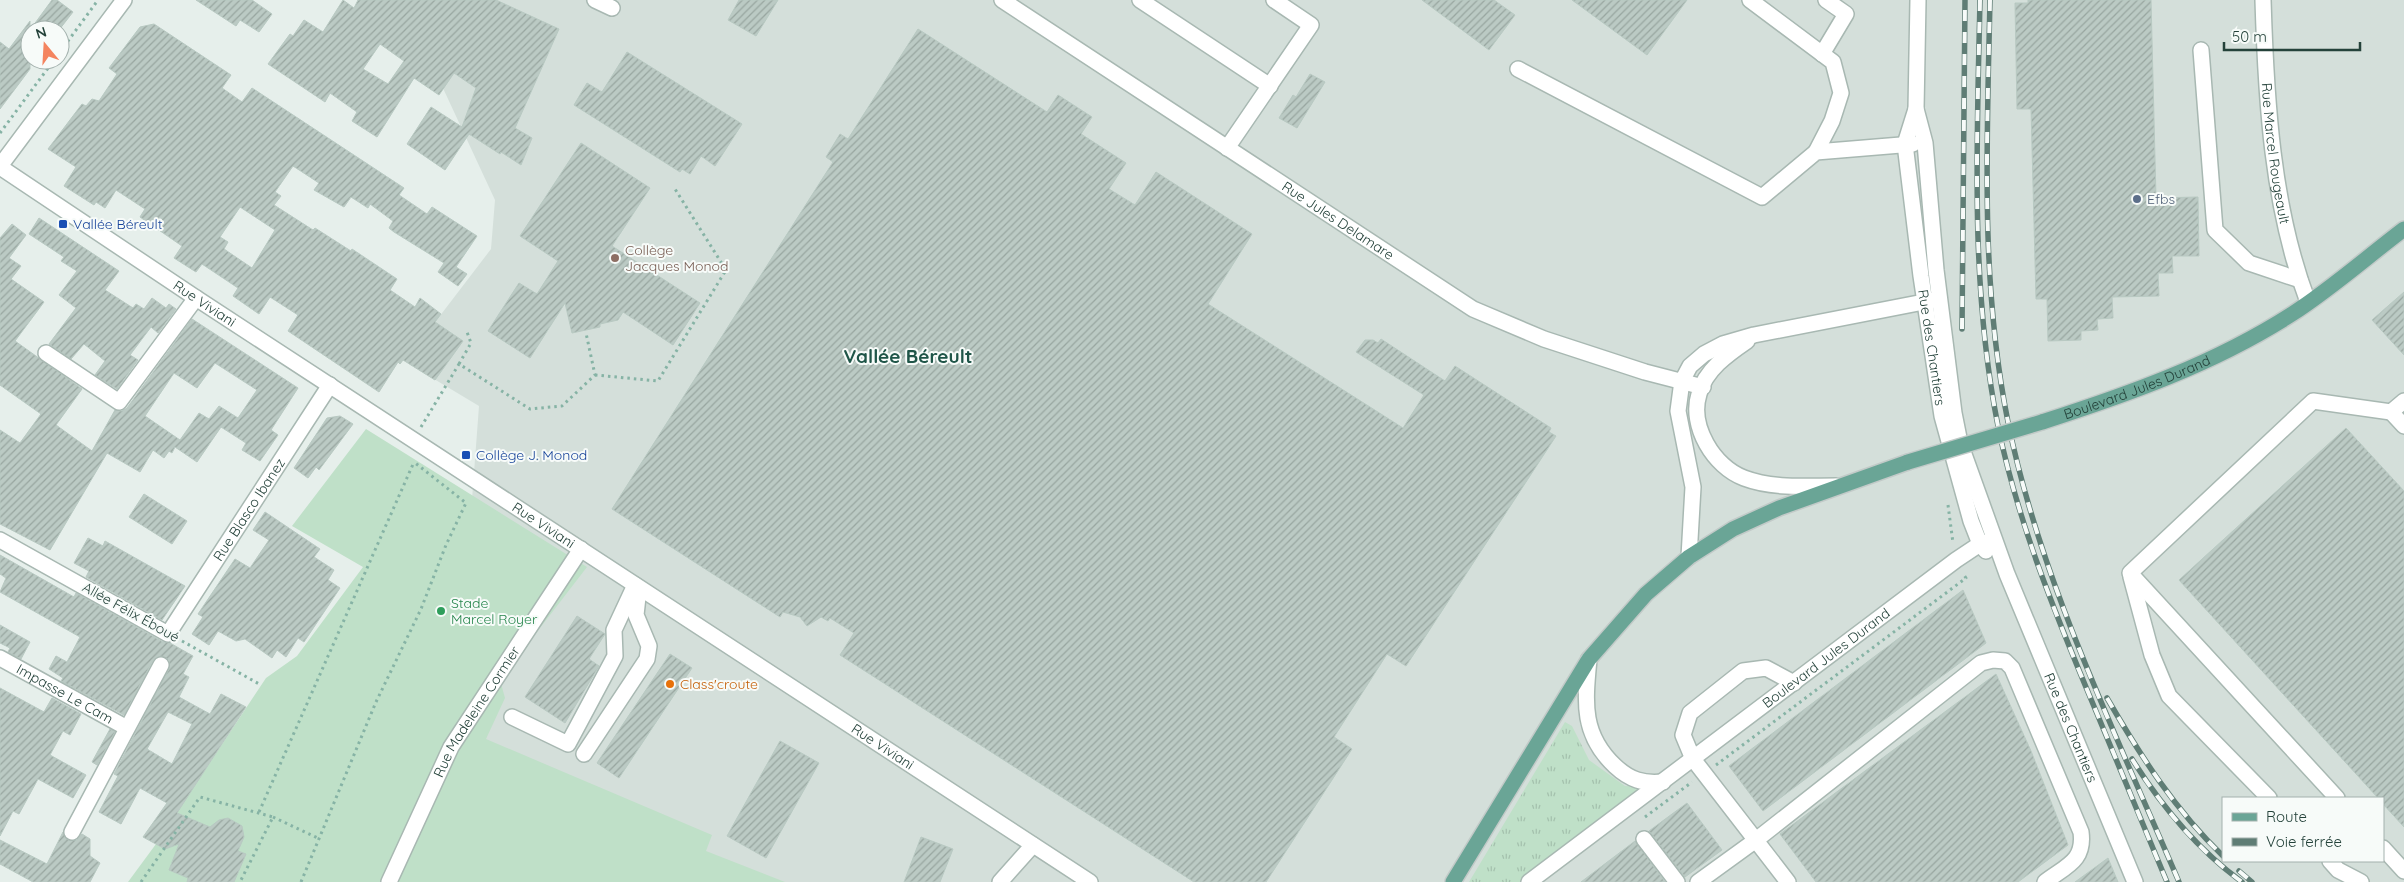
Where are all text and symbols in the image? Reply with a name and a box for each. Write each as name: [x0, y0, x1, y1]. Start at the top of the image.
north arrow: [20, 20, 70, 70]
scale bar: [2224, 20, 2360, 52]
text: N: [33, 22, 49, 43]
text: 50 m: [2232, 27, 2267, 46]
street label: Rue Marcel Rougeault: [2258, 82, 2294, 226]
street label: Rue Jules Delamare: [1279, 177, 1398, 264]
place label: Efbs: [2147, 190, 2175, 208]
marker: Efbs: [2131, 193, 2143, 205]
place label: Vallée Béreult: [73, 215, 163, 233]
marker: Vallée Béreult: [57, 218, 69, 230]
place label: Collège Jacques Monod: [625, 241, 729, 275]
marker: Collège Jacques Monod: [609, 252, 621, 264]
street label: Rue Viviani: [170, 276, 239, 331]
street label: Rue des Chantiers: [1914, 288, 1949, 407]
district label: Vallée Béreult: [843, 344, 973, 368]
street label: Boulevard Jules Durand: [2061, 351, 2213, 423]
place label: Collège J. Monod: [476, 446, 587, 464]
marker: Collège J. Monod: [460, 449, 472, 461]
street label: Rue Blasco Ibanez: [209, 454, 289, 564]
street label: Rue Viviani: [509, 498, 578, 552]
street label: Allée Félix Éboué: [79, 578, 183, 646]
place label: Stade Marcel Royer: [451, 594, 538, 628]
street label: Boulevard Jules Durand: [1759, 604, 1894, 712]
marker: Stade Marcel Royer: [435, 605, 447, 617]
street label: Rue Madeleine Cormier: [429, 642, 524, 780]
street label: Impasse Le Cam: [13, 660, 116, 728]
street label: Rue des Chantiers: [2040, 670, 2102, 785]
place label: Class'croute: [680, 675, 758, 693]
marker: Class'croute: [664, 678, 676, 690]
street label: Rue Viviani: [848, 720, 917, 774]
legend: [2222, 797, 2384, 862]
text: Route: [2266, 807, 2307, 826]
text: Voie ferrée: [2266, 832, 2342, 851]

